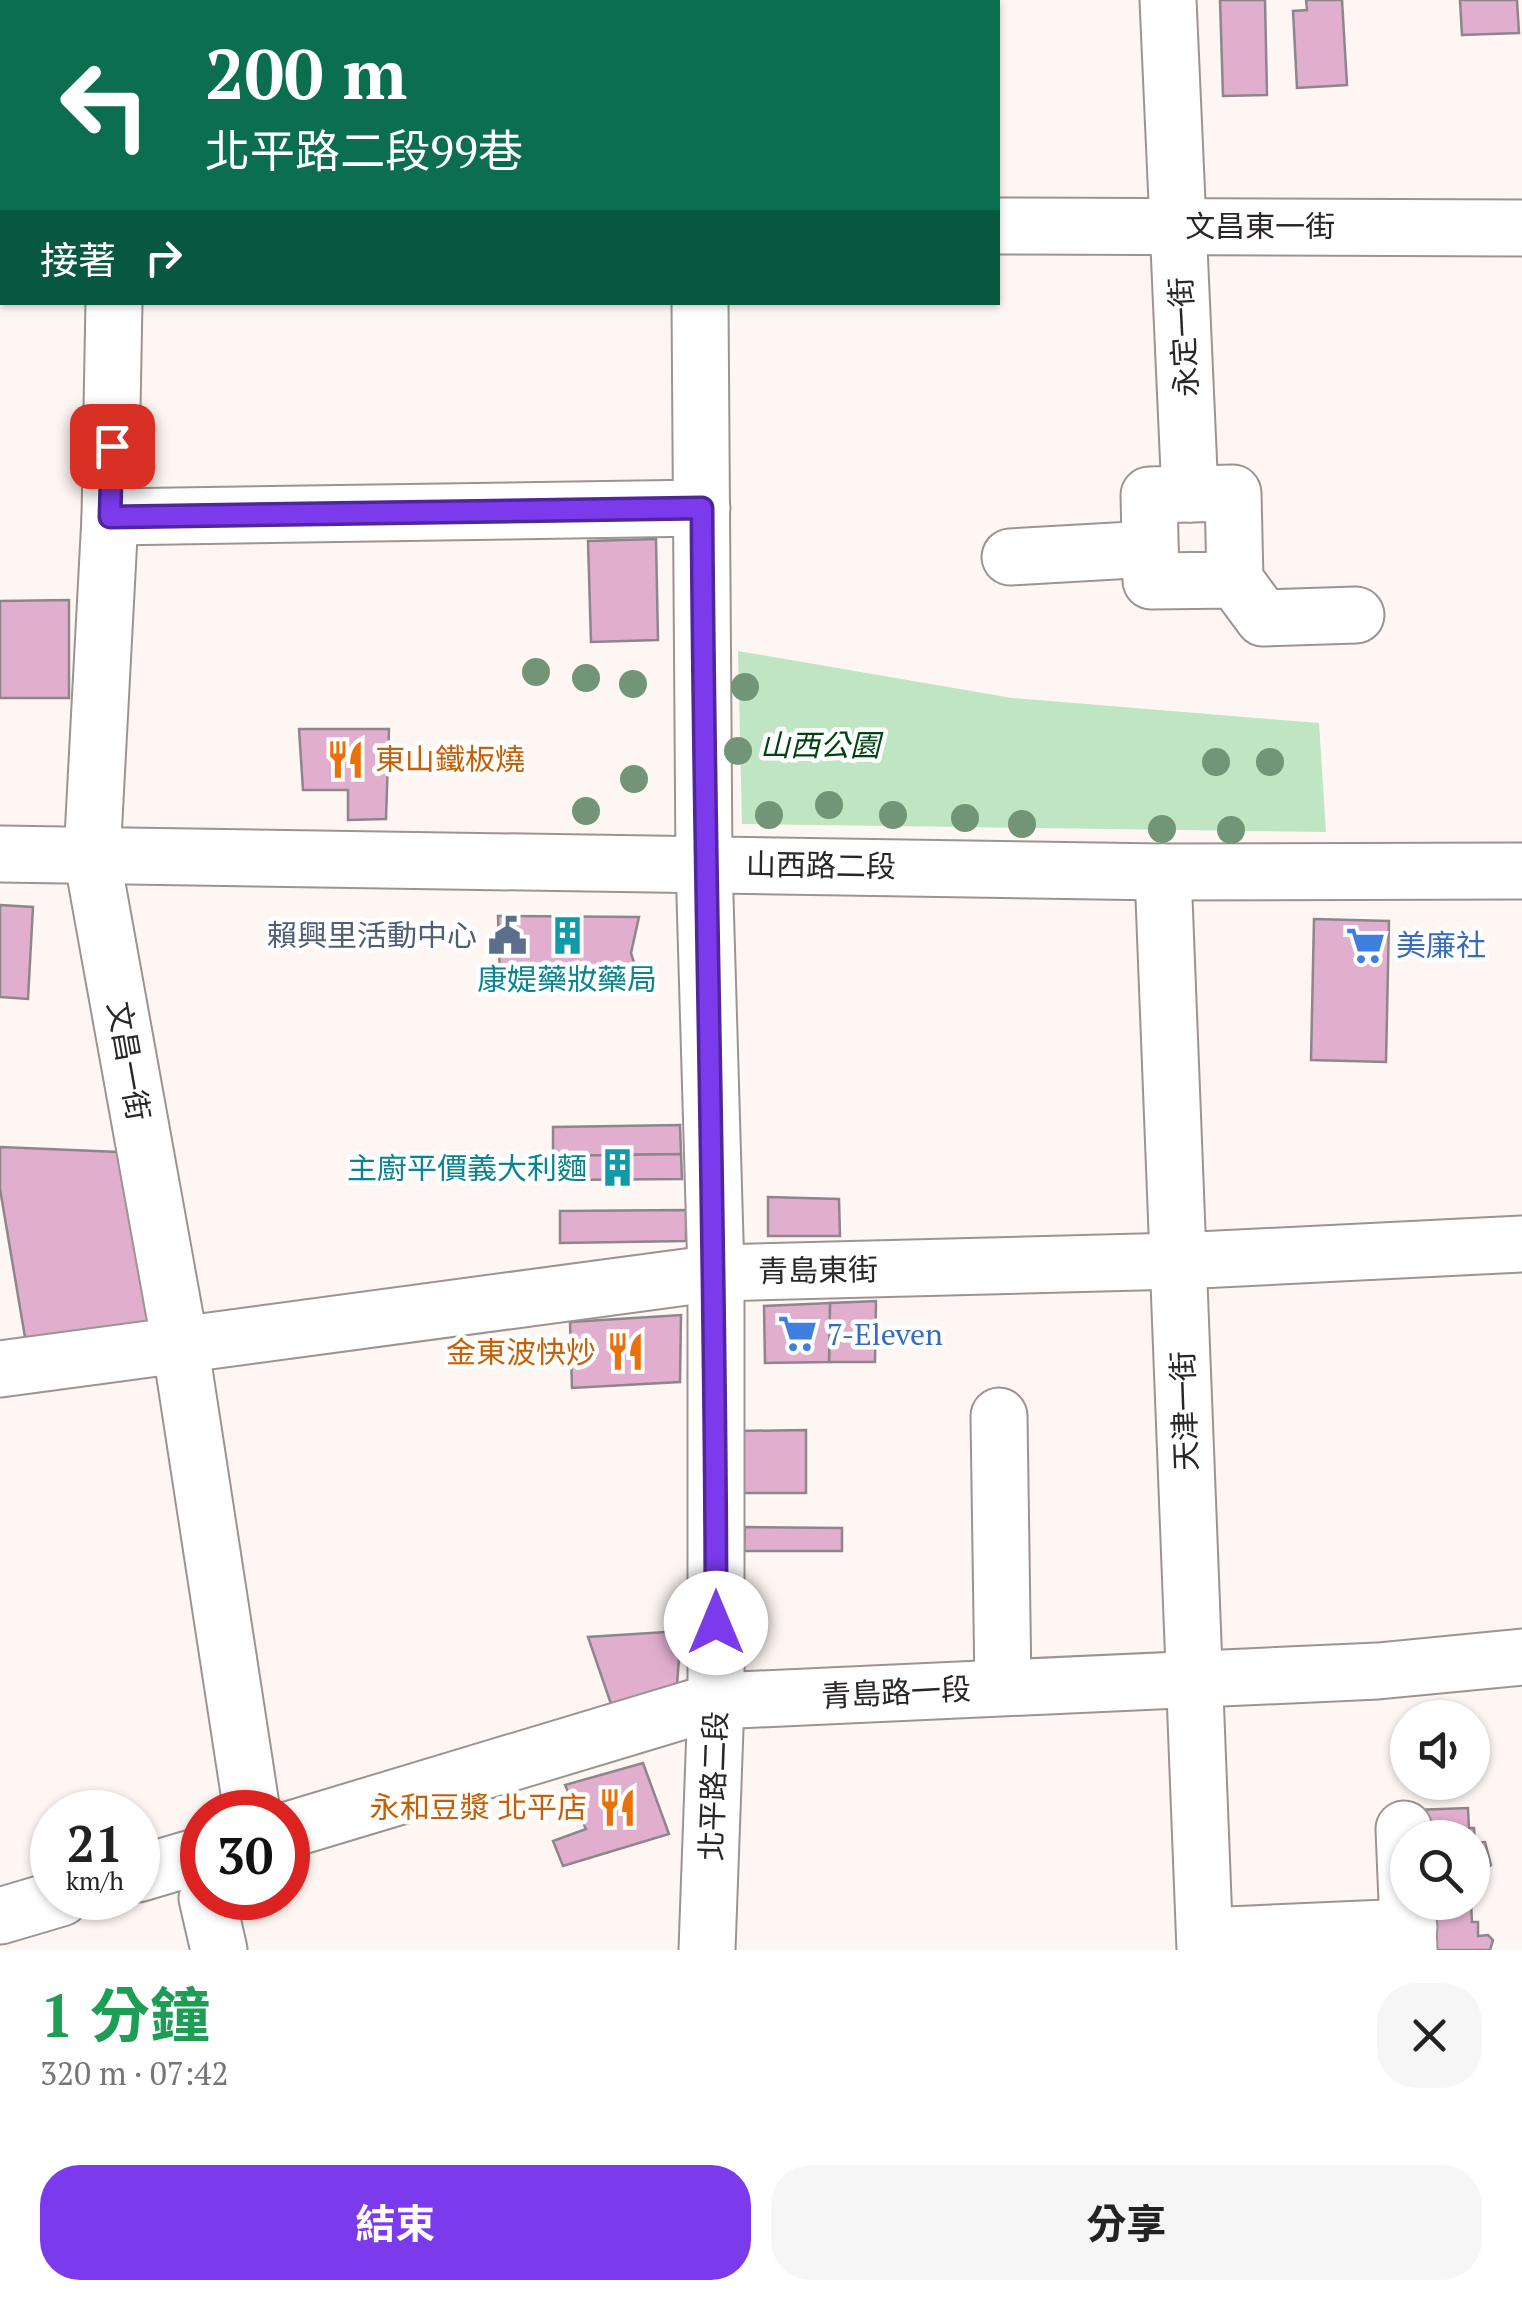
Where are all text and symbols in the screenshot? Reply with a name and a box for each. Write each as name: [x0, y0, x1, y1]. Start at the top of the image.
text: 200 m: [205, 26, 407, 119]
icon: left: [40, 40, 170, 170]
text: 北平路二段99巷: [205, 120, 523, 180]
street label: 文昌東一街: [1185, 206, 1335, 246]
icon: right: [136, 230, 191, 285]
text: 接著: [40, 235, 116, 285]
street label: 永定一街: [1160, 276, 1206, 398]
pin: [70, 404, 155, 489]
icon: arrive: [85, 419, 140, 474]
park label: 山西公園: [760, 725, 884, 765]
restaurant icon: 東山鐵板燒: [324, 738, 366, 780]
place label: 東山鐵板燒: [375, 739, 525, 779]
street label: 山西路二段: [746, 844, 896, 886]
public building icon: 賴興里活動中心: [486, 914, 528, 956]
building icon: 康媞藥妝藥局: [546, 914, 588, 956]
place label: 賴興里活動中心: [267, 915, 477, 955]
supermarket icon: 美廉社: [1345, 924, 1387, 966]
place label: 美廉社: [1396, 925, 1486, 965]
place label: 康媞藥妝藥局: [477, 959, 657, 999]
street label: 文昌一街: [99, 998, 159, 1124]
building icon: 主廚平價義大利麵: [596, 1147, 638, 1189]
place label: 主廚平價義大利麵: [347, 1148, 587, 1188]
street label: 青島東街: [758, 1249, 878, 1291]
supermarket icon: 7-Eleven: [776, 1313, 818, 1355]
place label: 7-Eleven: [827, 1314, 943, 1354]
restaurant icon: 金東波快炒: [605, 1331, 647, 1373]
place label: 金東波快炒: [446, 1332, 596, 1372]
street label: 天津一街: [1162, 1350, 1206, 1472]
position arrow: [664, 1571, 768, 1675]
street label: 青島路一段: [820, 1668, 972, 1716]
map controls: [1390, 1700, 1490, 1920]
button: sound: [1390, 1700, 1490, 1800]
street label: 北平路二段: [690, 1710, 736, 1862]
restaurant icon: 永和豆漿 北平店: [596, 1786, 638, 1828]
place label: 永和豆漿 北平店: [370, 1787, 587, 1827]
speed limit sign: 30: [180, 1790, 310, 1920]
text: 21: [67, 1810, 123, 1876]
button: search: [1390, 1820, 1490, 1920]
text: km/h: [66, 1864, 124, 1897]
text: 1 分鐘: [40, 1975, 210, 2054]
button: close: [1377, 1983, 1482, 2088]
text: 320 m · 07:42: [40, 2052, 228, 2094]
button: 結束: [40, 2165, 751, 2280]
button: 分享: [771, 2165, 1482, 2280]

